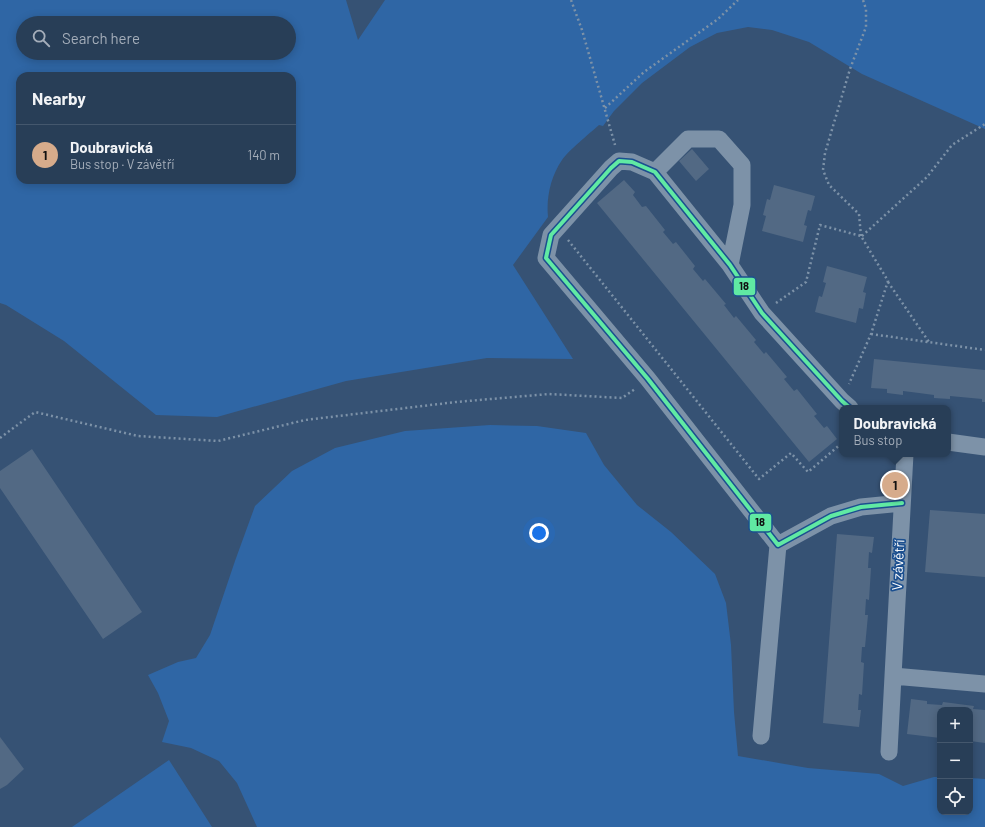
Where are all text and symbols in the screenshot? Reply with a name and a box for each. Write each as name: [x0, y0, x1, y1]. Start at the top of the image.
search box: [16, 16, 296, 60]
icon: search: [30, 27, 52, 49]
text: Search here: [62, 29, 140, 47]
text: Nearby: [32, 88, 86, 108]
text: Doubravická: [70, 138, 153, 156]
text: 1: [43, 147, 47, 163]
text: 140 m: [248, 147, 280, 163]
text: Bus stop · V závětří: [70, 156, 174, 172]
line badge: 18: [733, 277, 756, 296]
text: 18: [739, 279, 749, 292]
popup: [839, 405, 951, 457]
text: Doubravická: [854, 414, 936, 432]
text: Bus stop: [854, 432, 902, 448]
pin: 1: [882, 470, 908, 500]
line badge: 18: [749, 513, 772, 532]
text: 18: [755, 515, 765, 528]
your location: [529, 523, 549, 543]
street label: V závětří: [888, 539, 907, 591]
map controls: [937, 707, 973, 815]
button: +: [937, 707, 973, 743]
button: −: [937, 743, 973, 779]
button: locate: [937, 779, 973, 815]

